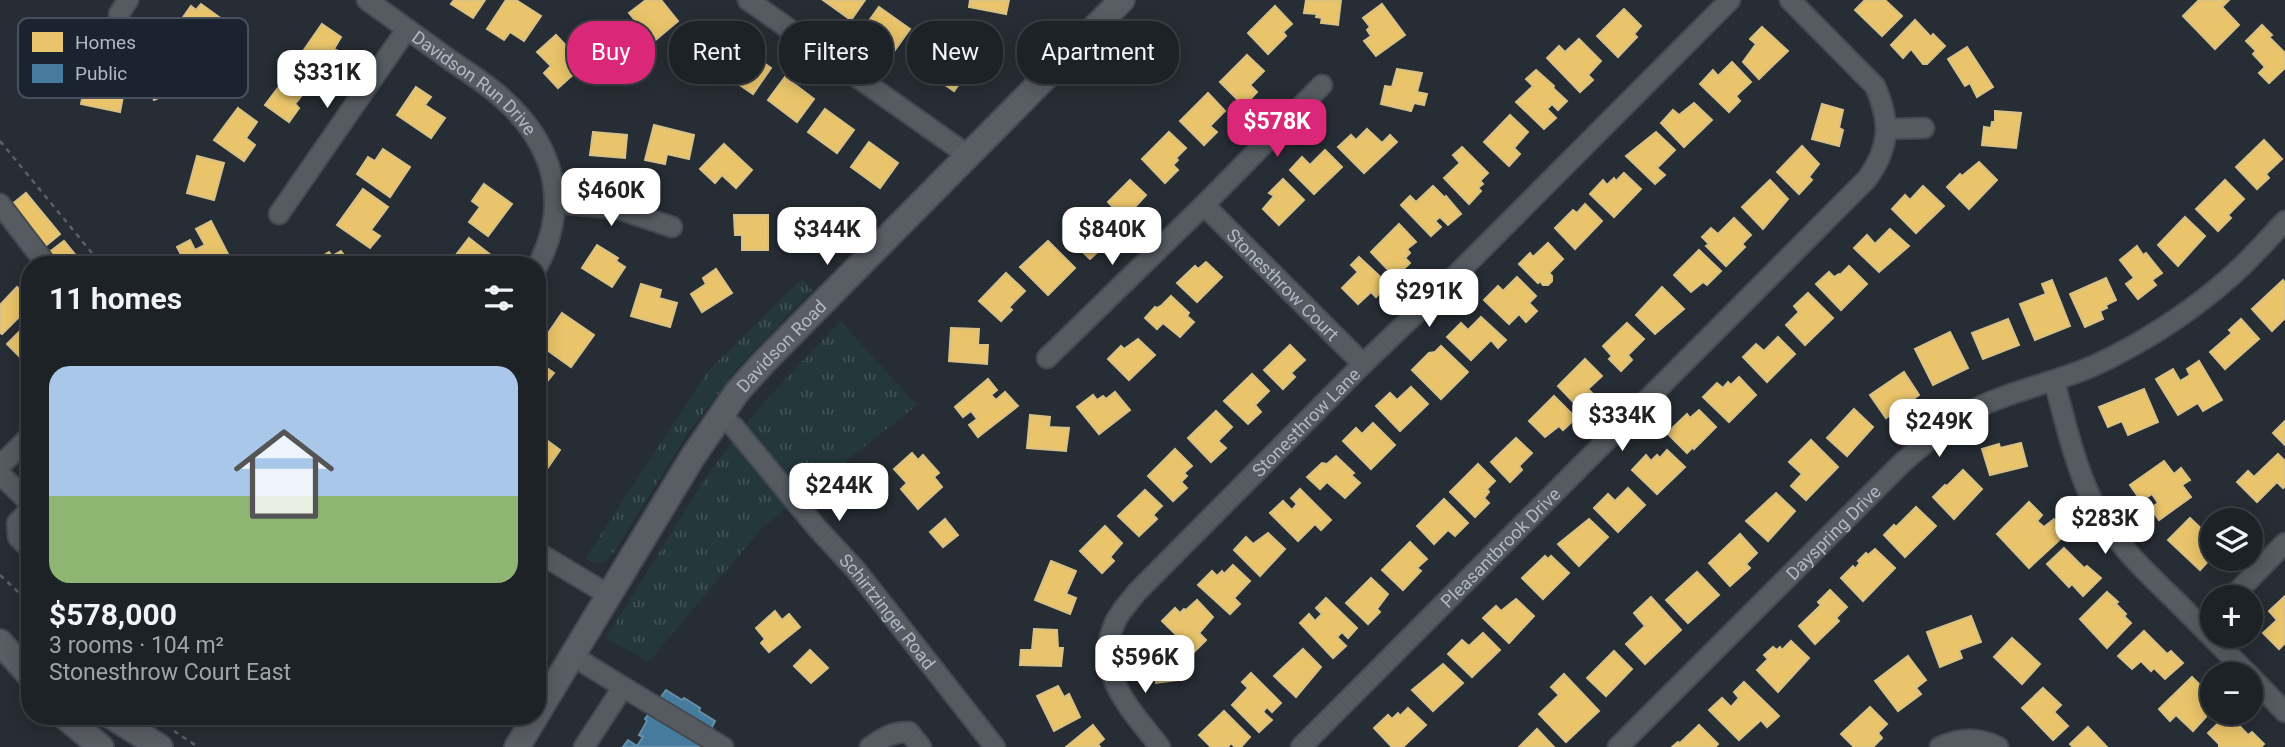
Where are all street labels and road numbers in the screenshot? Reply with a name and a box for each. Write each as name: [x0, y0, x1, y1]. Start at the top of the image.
street label: Davidson Run Drive: [408, 26, 541, 139]
street label: Stonesthrow Court: [1223, 224, 1344, 345]
street label: Davidson Road: [732, 295, 830, 396]
street label: Stonesthrow Lane: [1247, 363, 1364, 481]
street label: Dayspring Drive: [1781, 480, 1885, 584]
street label: Pleasantbrook Drive: [1436, 483, 1564, 612]
street label: Schirtzinger Road: [835, 549, 940, 673]

